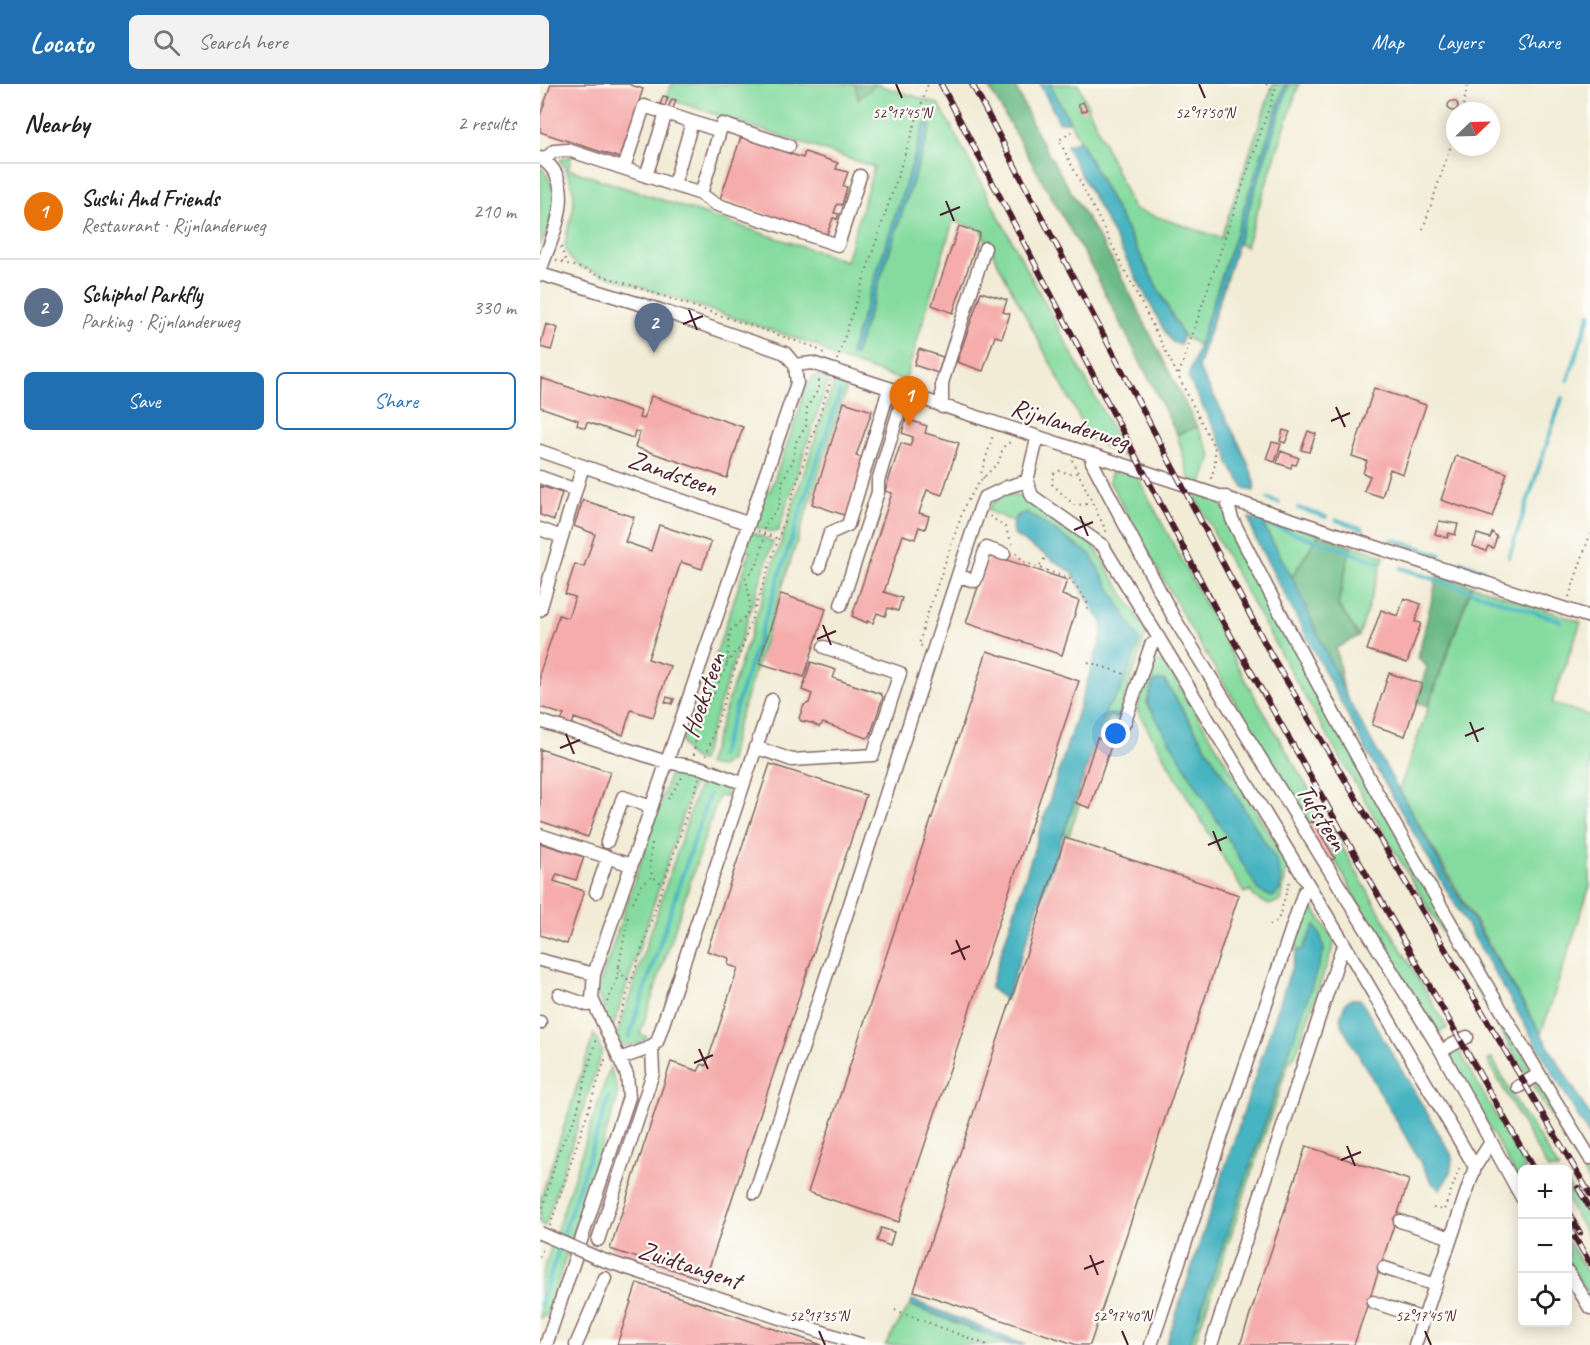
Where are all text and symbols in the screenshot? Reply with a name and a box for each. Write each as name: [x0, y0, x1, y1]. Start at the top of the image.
search box: [129, 15, 549, 69]
text: Locato: [30, 25, 93, 60]
icon: search: [150, 26, 183, 59]
text: Search here: [198, 28, 288, 56]
text: Map: [1371, 29, 1404, 55]
text: Layers: [1437, 29, 1483, 55]
text: Share: [1516, 29, 1560, 55]
north arrow: [1446, 102, 1500, 156]
text: 52°17'45"N: [872, 104, 935, 123]
text: 52°17'50"N: [1175, 104, 1238, 123]
text: Nearby: [24, 107, 89, 140]
text: 2 results: [457, 111, 516, 136]
text: Sushi And Friends: [81, 185, 219, 213]
text: 1: [39, 199, 48, 224]
text: 210 m: [473, 199, 516, 224]
text: Restaurant · Rijnlanderweg: [81, 213, 265, 238]
text: Schiphol Parkfly: [81, 281, 202, 309]
text: 2: [39, 295, 48, 320]
text: 330 m: [473, 295, 516, 320]
pin: 2: [634, 304, 674, 353]
text: Parking · Rijnlanderweg: [81, 309, 239, 334]
button: Save: [24, 372, 264, 430]
button: Share: [276, 372, 516, 430]
pin: 1: [890, 376, 928, 426]
street label: Rijnlanderweg: [1007, 390, 1135, 458]
street label: Zandsteen: [624, 442, 722, 504]
street label: Hoeksteen: [673, 647, 733, 742]
your location: [1101, 719, 1130, 748]
street label: Tufsteen: [1289, 777, 1356, 858]
map controls: [1518, 1165, 1572, 1327]
button: +: [1518, 1165, 1572, 1219]
button: −: [1518, 1219, 1572, 1273]
street label: Zuidtangent: [634, 1233, 749, 1298]
button: locate: [1518, 1273, 1572, 1327]
text: 52°17'35"N: [789, 1307, 852, 1326]
text: 52°17'40"N: [1092, 1307, 1155, 1326]
text: 52°17'45"N: [1395, 1307, 1458, 1326]

